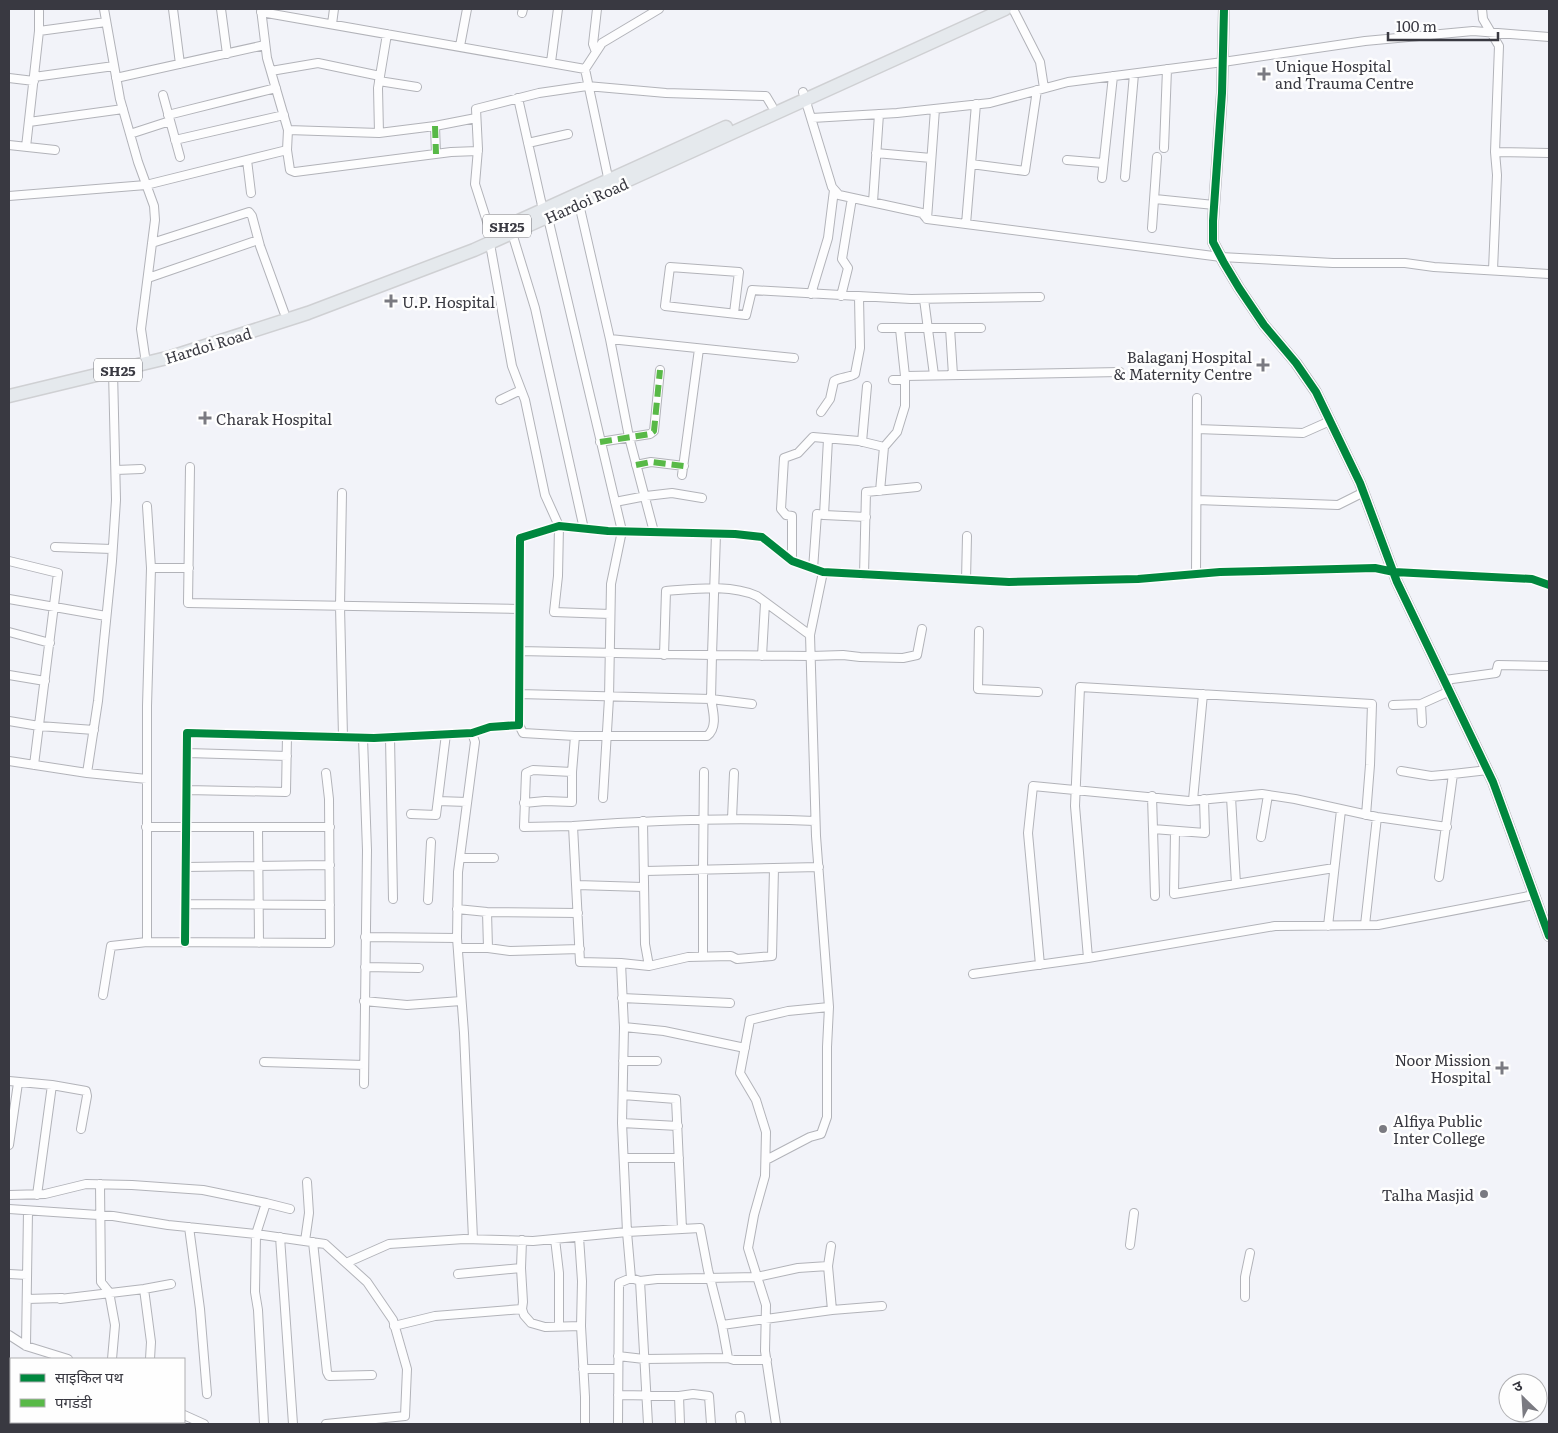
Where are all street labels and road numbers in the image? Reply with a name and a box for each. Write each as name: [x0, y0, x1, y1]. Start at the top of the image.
street label: Hardoi Road: [540, 171, 632, 229]
road number: SH25: [483, 215, 531, 238]
street label: Hardoi Road: [162, 321, 254, 369]
road number: SH25: [94, 358, 142, 382]

